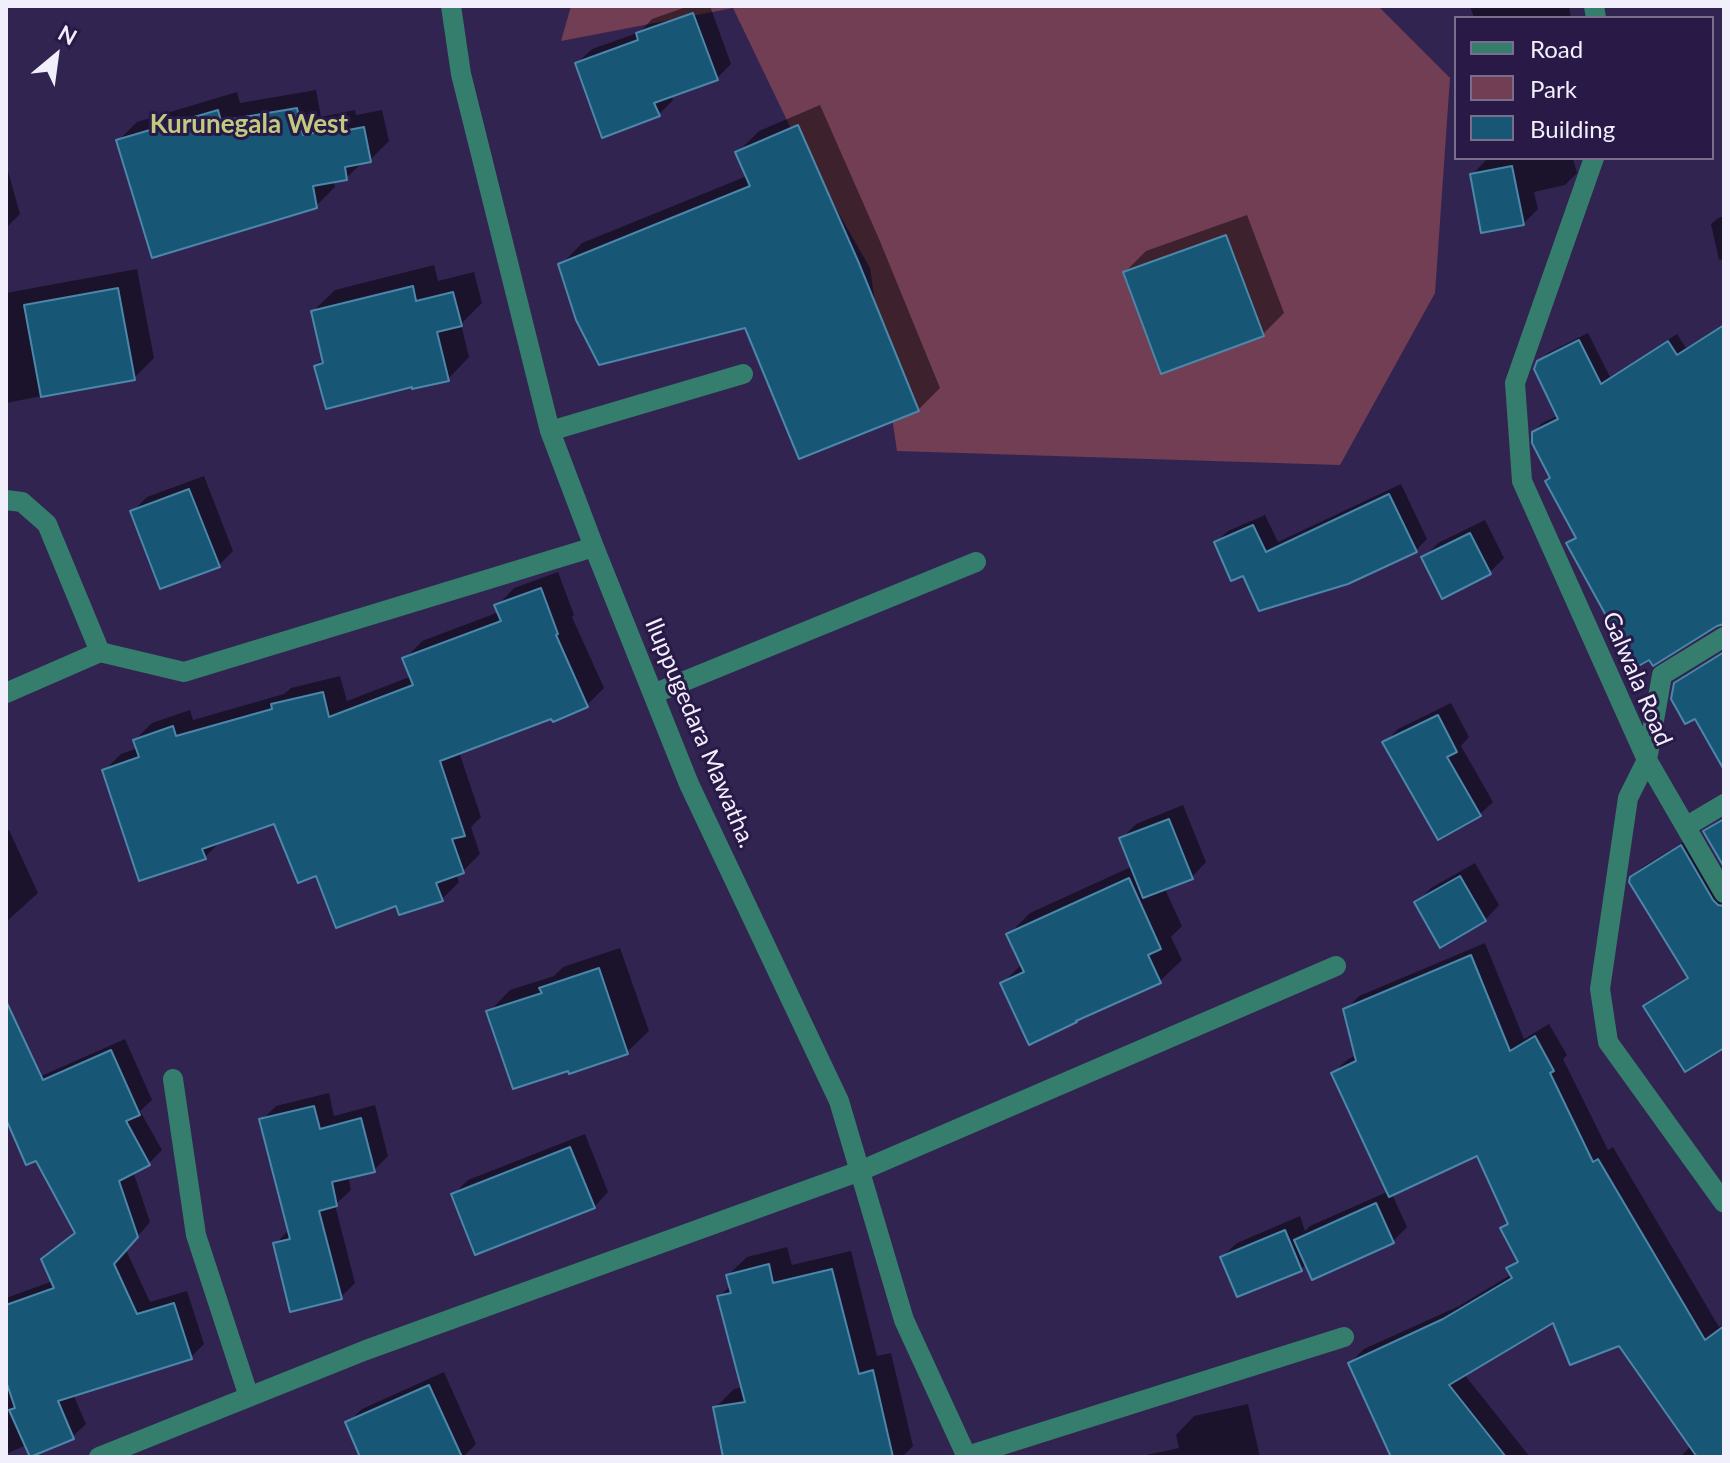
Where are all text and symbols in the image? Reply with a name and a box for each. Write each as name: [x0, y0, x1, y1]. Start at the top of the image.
north arrow: [16, 16, 96, 96]
legend: [1454, 16, 1714, 160]
text: N: [54, 19, 82, 50]
text: Road: [1530, 34, 1583, 63]
text: Park: [1530, 74, 1577, 103]
district label: Kurunegala West: [150, 109, 348, 141]
text: Building: [1530, 114, 1615, 143]
street label: Galwala Road: [1596, 608, 1678, 750]
street label: Iluppugedara Mawatha.: [639, 614, 761, 852]

